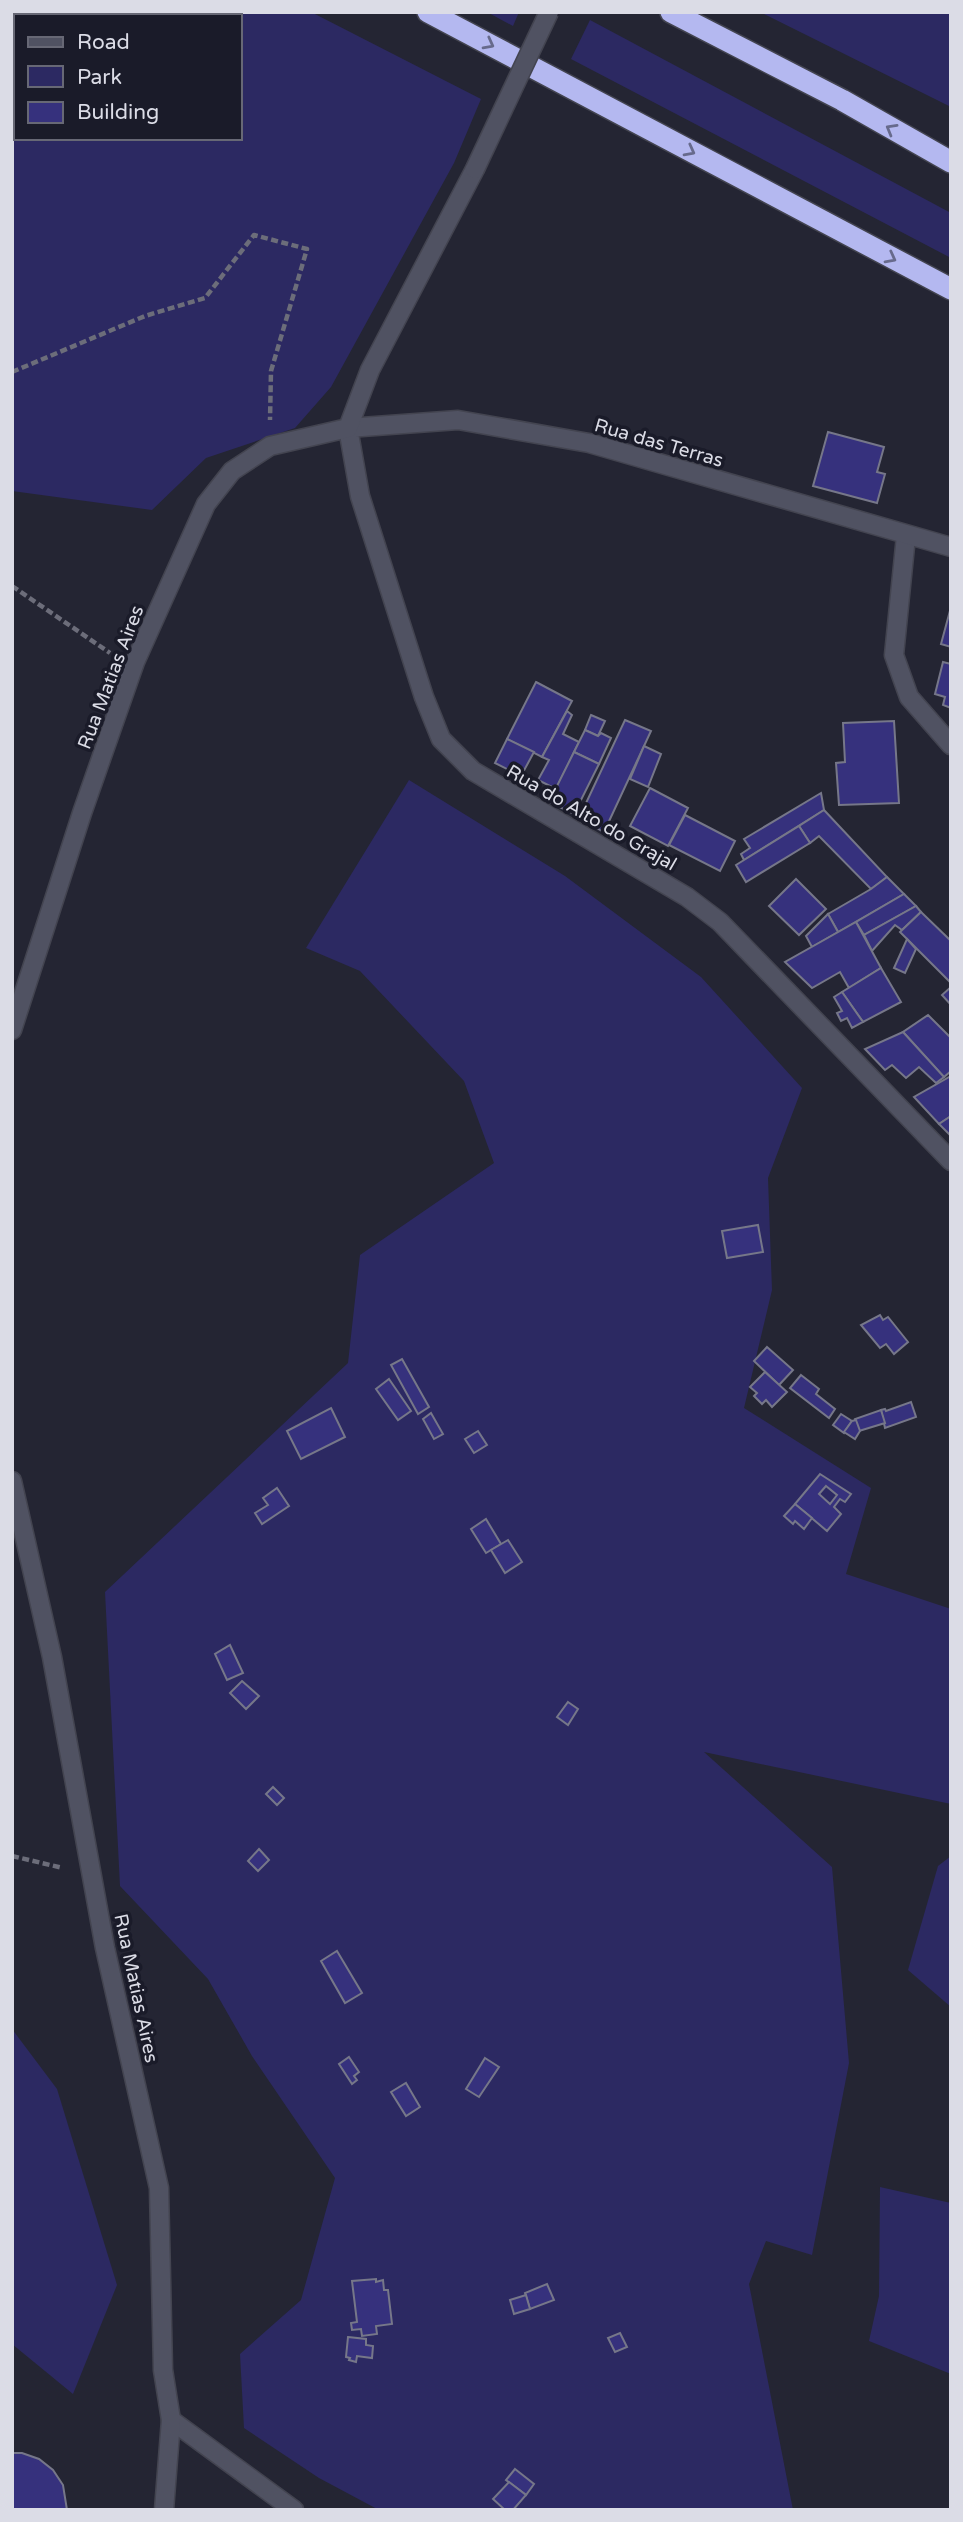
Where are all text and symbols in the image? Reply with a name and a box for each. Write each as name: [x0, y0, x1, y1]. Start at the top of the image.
legend: [14, 14, 242, 140]
text: Road: [77, 30, 130, 55]
one-way arrow: [481, 36, 494, 50]
text: Park: [77, 65, 122, 90]
text: Building: [77, 100, 159, 125]
one-way arrow: [886, 124, 899, 137]
one-way arrow: [682, 143, 695, 156]
one-way arrow: [883, 249, 896, 263]
street label: Rua das Terras: [592, 414, 726, 472]
street label: Rua Matias Aires: [73, 603, 148, 752]
street label: Rua do Alto do Grajal: [503, 760, 680, 876]
street label: Rua Matias Aires: [109, 1912, 163, 2065]

